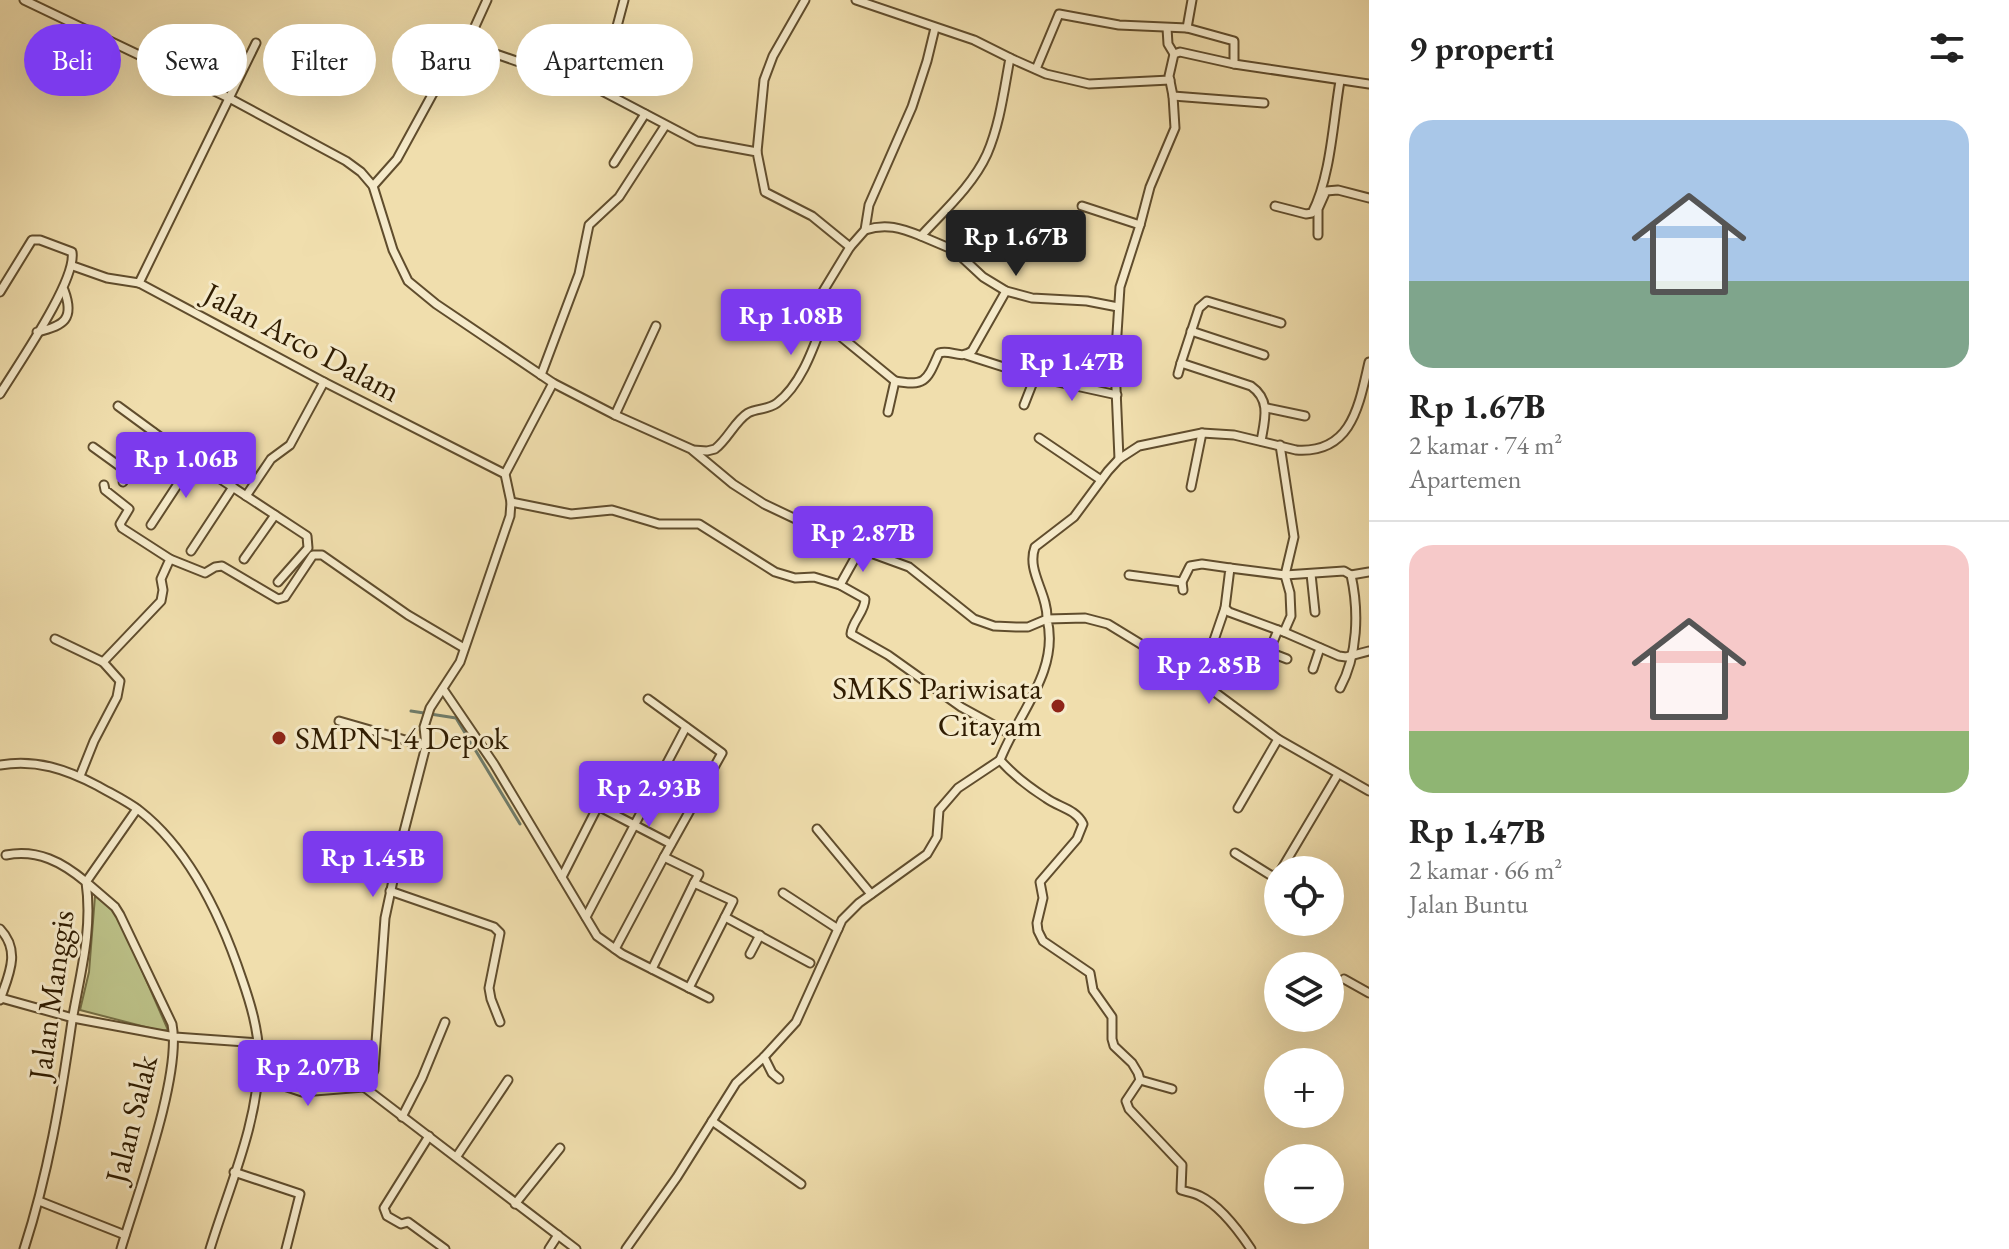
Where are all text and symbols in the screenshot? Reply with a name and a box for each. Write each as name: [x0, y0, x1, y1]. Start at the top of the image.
chip: Beli: [24, 24, 121, 96]
chip: Sewa: [137, 24, 247, 96]
chip: Filter: [263, 24, 376, 96]
chip: Baru: [392, 24, 500, 96]
chip: Apartemen: [516, 24, 693, 96]
text: 9 properti: [1409, 26, 1554, 70]
icon: filters: [1925, 26, 1969, 70]
icon: home: [1617, 172, 1761, 316]
pin: Rp 1.67B: [933, 210, 1099, 278]
text: Rp 1.67B: [964, 219, 1068, 253]
street label: Jalan Arco Dalam: [194, 271, 408, 412]
pin: Rp 1.08B: [708, 289, 874, 357]
text: Rp 1.08B: [739, 298, 843, 332]
pin: Rp 1.47B: [989, 335, 1155, 403]
text: Rp 1.47B: [1020, 344, 1124, 378]
text: Rp 1.67B: [1409, 384, 1545, 428]
text: 2 kamar · 74 m²: [1409, 428, 1562, 462]
pin: Rp 1.06B: [103, 432, 269, 500]
text: Rp 1.06B: [134, 441, 238, 475]
text: Apartemen: [1409, 462, 1521, 496]
pin: Rp 2.87B: [780, 506, 946, 574]
text: Rp 2.87B: [811, 515, 915, 549]
icon: home: [1617, 597, 1761, 741]
pin: Rp 2.85B: [1126, 638, 1292, 706]
text: Rp 2.85B: [1157, 647, 1261, 681]
place label: SMKS Pariwisata Citayam: [832, 667, 1042, 746]
marker: SMKS Pariwisata Citayam: [1049, 697, 1067, 715]
place label: SMPN 14 Depok: [295, 717, 510, 759]
marker: SMPN 14 Depok: [270, 729, 288, 747]
pin: Rp 2.93B: [566, 761, 732, 829]
text: Rp 2.93B: [597, 770, 701, 804]
text: Rp 1.47B: [1409, 809, 1545, 853]
pin: Rp 1.45B: [290, 831, 456, 899]
text: Rp 1.45B: [321, 840, 425, 874]
text: 2 kamar · 66 m²: [1409, 853, 1562, 887]
map controls: [1264, 856, 1344, 1224]
button: locate: [1264, 856, 1344, 936]
text: Jalan Buntu: [1409, 887, 1528, 921]
street label: Jalan Manggis: [18, 907, 84, 1086]
button: layers: [1264, 952, 1344, 1032]
pin: Rp 2.07B: [225, 1040, 391, 1108]
button: +: [1264, 1048, 1344, 1128]
text: Rp 2.07B: [256, 1049, 360, 1083]
street label: Jalan Salak: [94, 1050, 167, 1190]
button: −: [1264, 1144, 1344, 1224]

